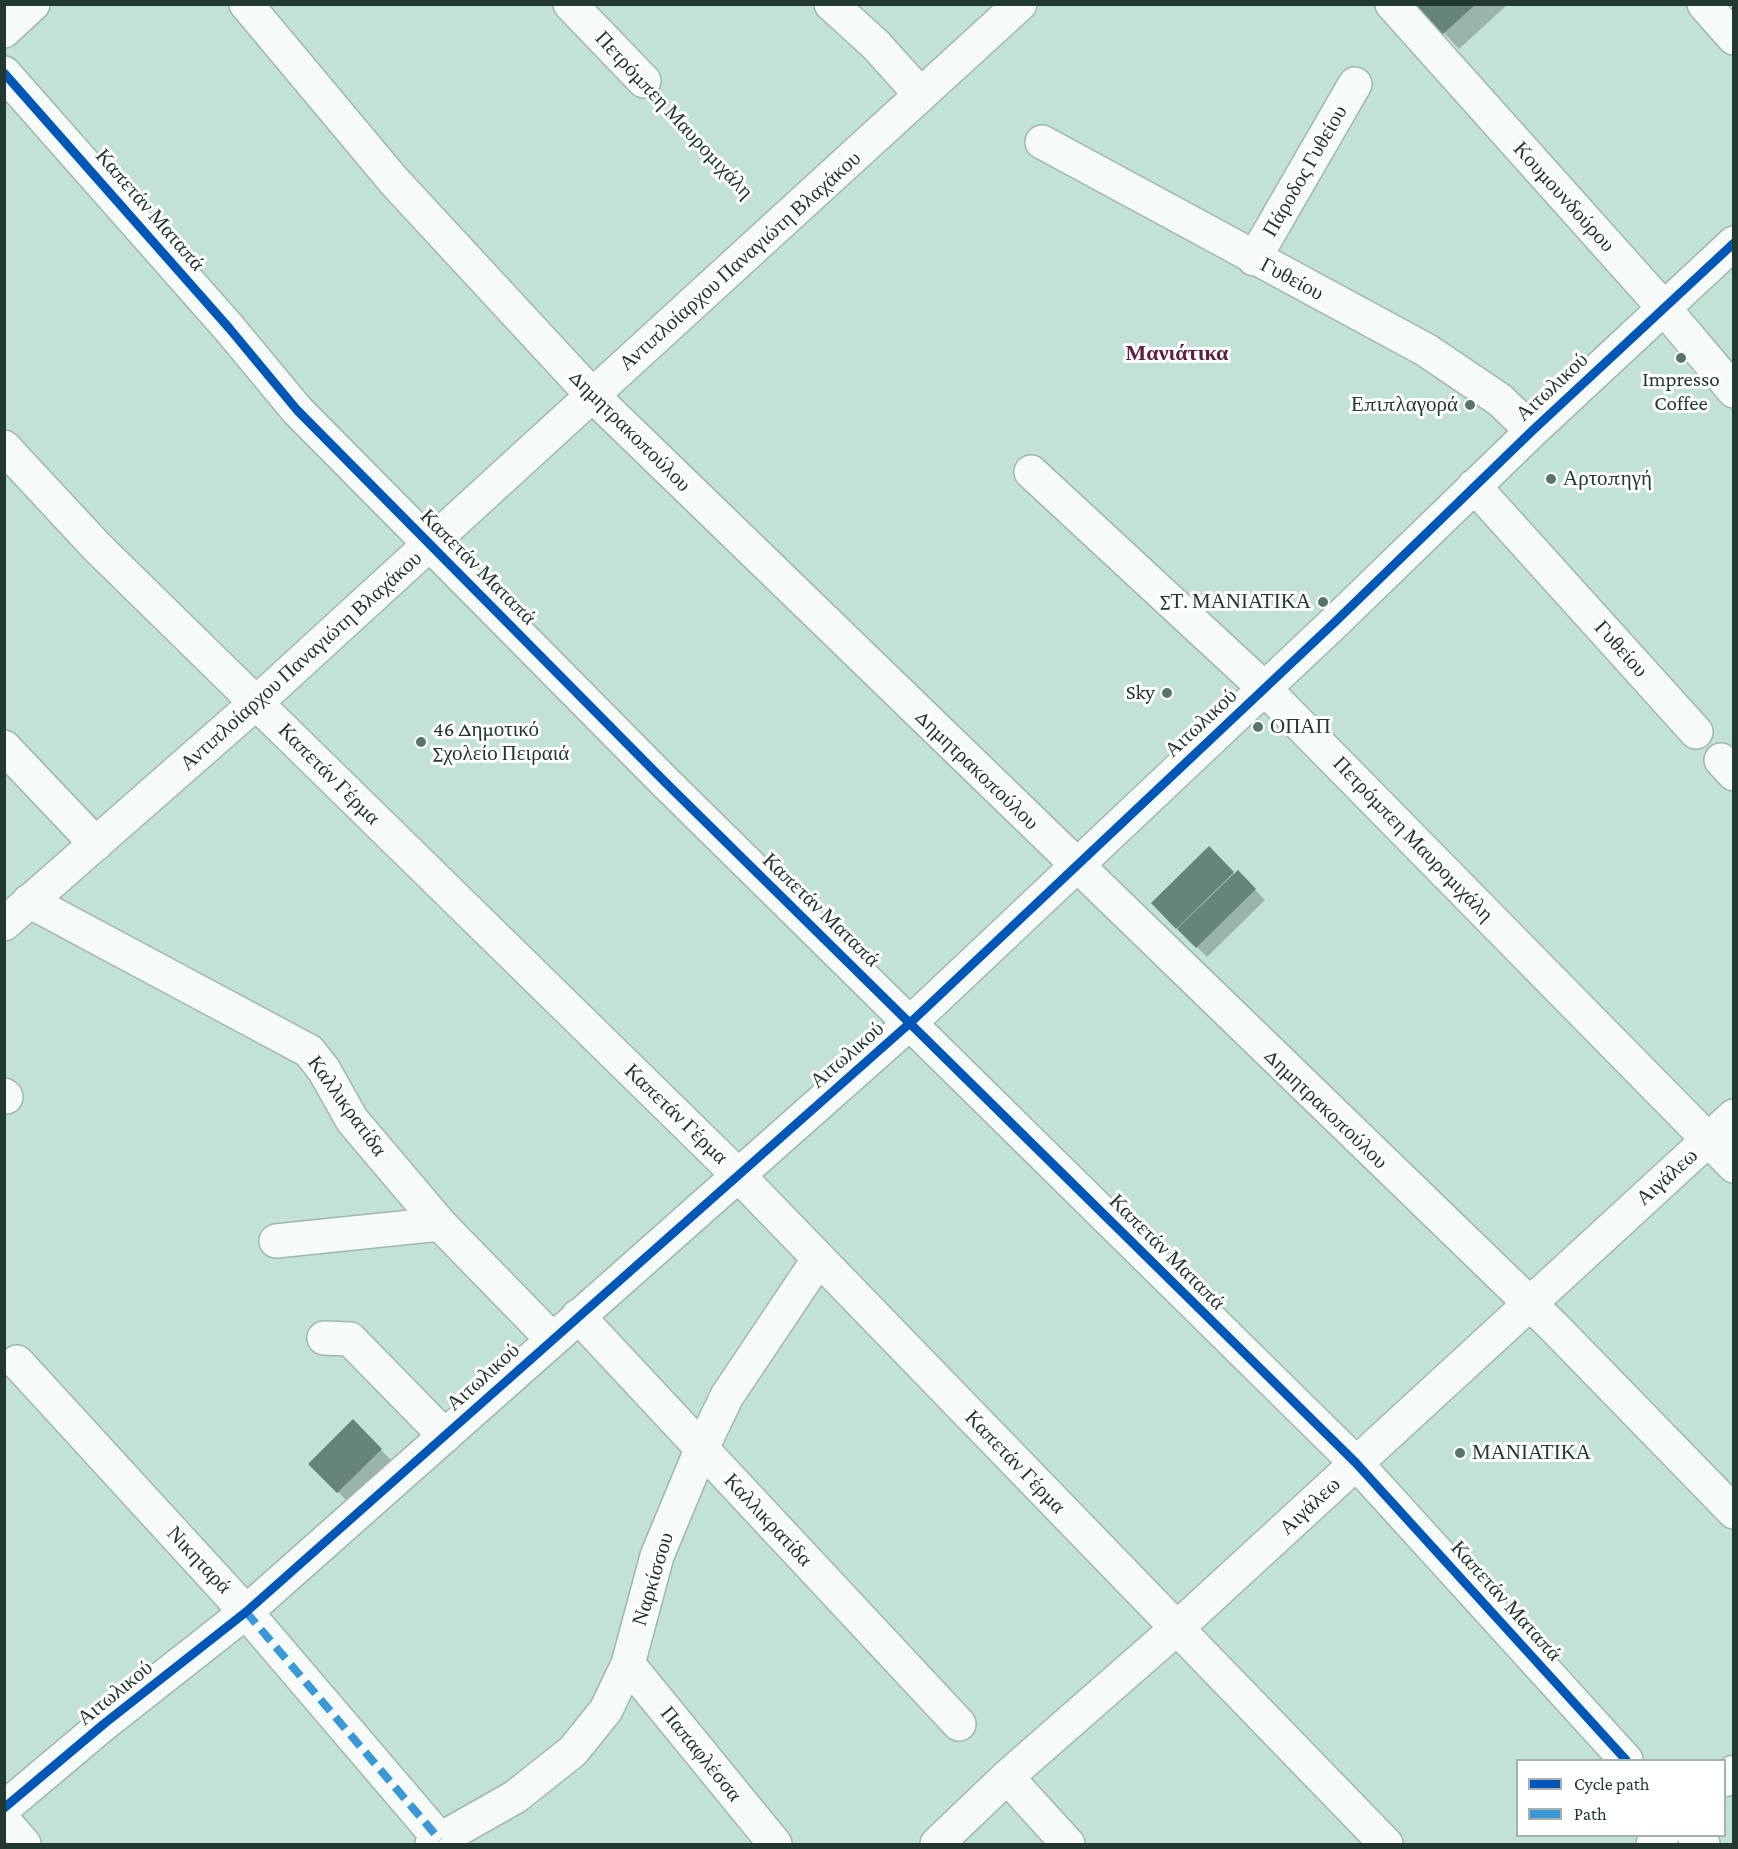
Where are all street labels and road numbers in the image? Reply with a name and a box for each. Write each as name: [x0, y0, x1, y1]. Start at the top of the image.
street label: Πετρόμπεη Μαυρομιχάλη: [590, 26, 758, 204]
street label: Πάροδος Γυθείου: [1257, 101, 1353, 241]
street label: Κουμουνδούρου: [1508, 137, 1620, 257]
street label: Καπετάν Ματαπά: [90, 144, 210, 276]
street label: Αντιπλοίαρχου Παναγιώτη Βλαχάκου: [614, 146, 866, 376]
street label: Γυθείου: [1256, 252, 1328, 306]
street label: Αιτωλικού: [1511, 347, 1593, 427]
street label: Δημητρακοπούλου: [564, 365, 696, 497]
street label: Καπετάν Ματαπά: [415, 504, 541, 630]
street label: Αντιπλοίαρχου Παναγιώτη Βλαχάκου: [175, 546, 427, 776]
street label: Γυθείου: [1589, 615, 1653, 683]
street label: Αιτωλικού: [1160, 683, 1242, 763]
street label: Δημητρακοπούλου: [910, 705, 1044, 835]
street label: Καπετάν Γέρμα: [273, 718, 385, 830]
street label: Πετρόμπεη Μαυρομιχάλη: [1327, 751, 1499, 927]
street label: Καπετάν Ματαπά: [757, 848, 885, 972]
street label: Αιτωλικού: [805, 1016, 889, 1094]
street label: Δημητρακοπούλου: [1259, 1044, 1393, 1174]
street label: Καλλικρατίδα: [302, 1051, 392, 1161]
street label: Καπετάν Γέρμα: [619, 1058, 733, 1170]
street label: Αιγάλεω: [1631, 1143, 1703, 1211]
street label: Καπετάν Ματαπά: [1104, 1189, 1230, 1315]
street label: Αιτωλικού: [441, 1338, 525, 1416]
street label: Καπετάν Γέρμα: [959, 1405, 1071, 1519]
street label: Καλλικρατίδα: [718, 1468, 818, 1572]
street label: Αιγάλεω: [1274, 1472, 1346, 1540]
street label: Νικηταρά: [161, 1521, 237, 1599]
street label: Ναρκίσσου: [627, 1529, 679, 1629]
street label: Καπετάν Ματαπά: [1445, 1536, 1567, 1666]
street label: Αιτωλικού: [72, 1655, 158, 1731]
street label: Παπαφλέσσα: [655, 1701, 747, 1807]

